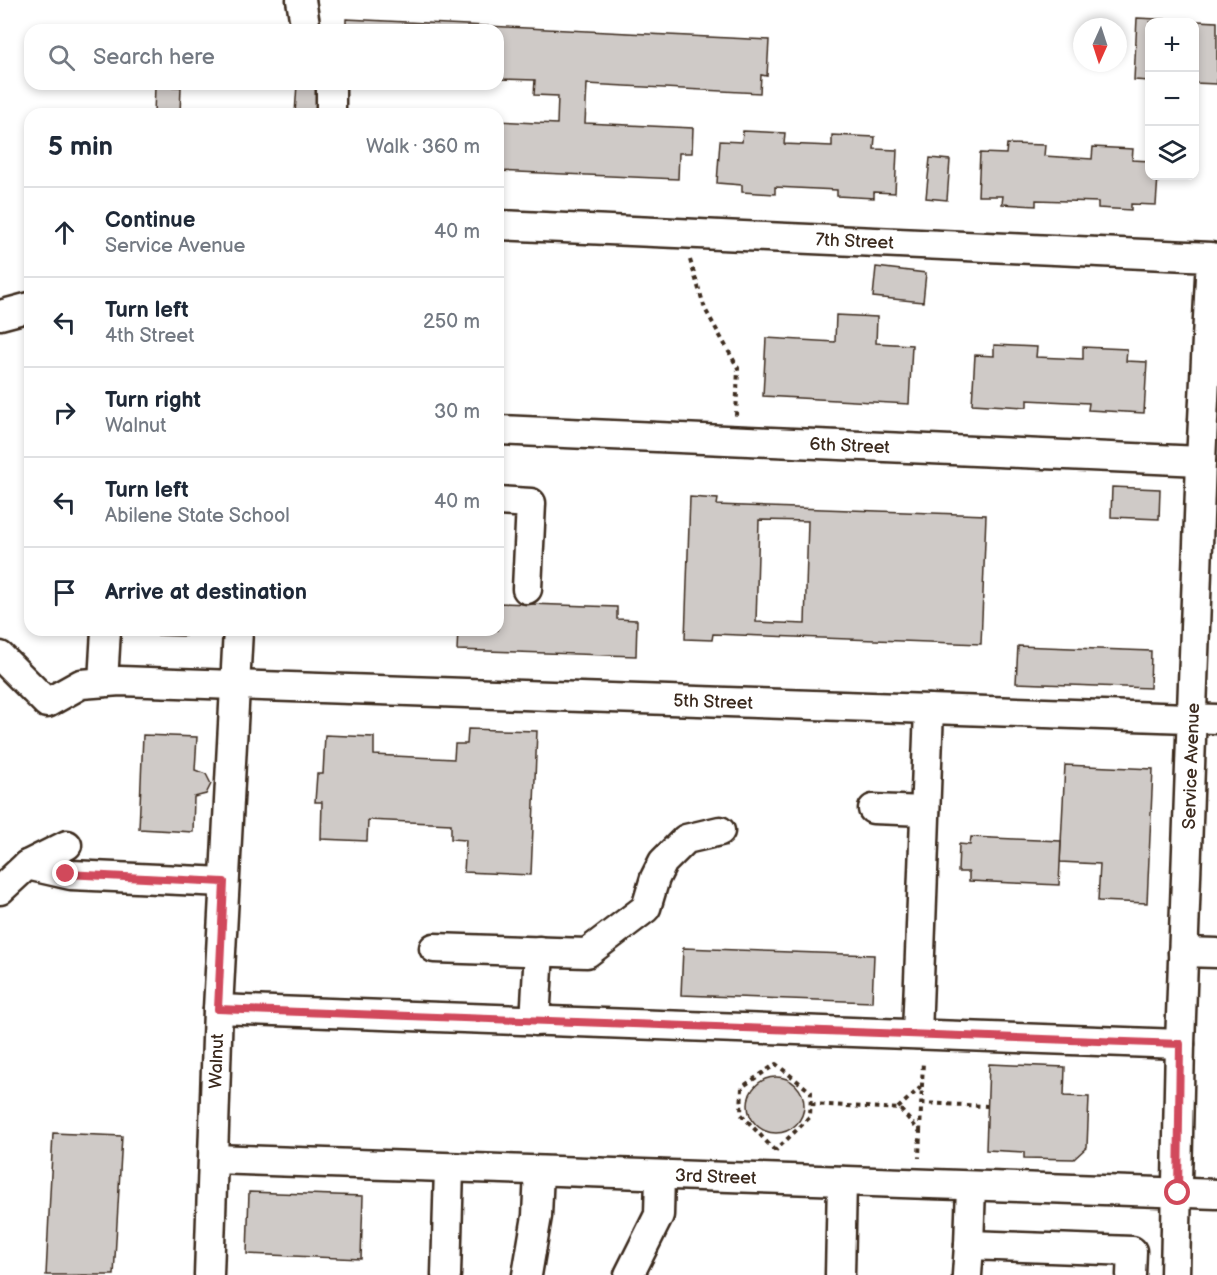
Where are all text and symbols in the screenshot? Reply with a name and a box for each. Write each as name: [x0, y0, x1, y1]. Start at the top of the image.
north arrow: [1073, 18, 1127, 72]
map controls: [1145, 18, 1199, 180]
button: +: [1145, 18, 1199, 72]
search box: [24, 24, 504, 90]
icon: search: [45, 41, 78, 74]
text: Search here: [93, 44, 215, 71]
button: −: [1145, 72, 1199, 126]
button: layers: [1145, 126, 1199, 180]
text: 5 min: [48, 132, 113, 163]
text: Walk · 360 m: [366, 135, 480, 159]
text: Continue: [105, 207, 195, 234]
icon: ahead: [48, 216, 81, 249]
text: 40 m: [434, 220, 480, 244]
street label: 7th Street: [815, 229, 895, 254]
text: Service Avenue: [105, 234, 245, 258]
text: Turn left: [105, 297, 189, 324]
icon: left: [48, 306, 81, 339]
text: 250 m: [423, 310, 480, 334]
text: 4th Street: [105, 324, 194, 348]
text: Turn right: [105, 387, 201, 414]
icon: right: [48, 396, 81, 429]
text: 30 m: [434, 400, 480, 424]
text: Walnut: [105, 414, 166, 438]
street label: 6th Street: [809, 434, 891, 458]
text: Turn left: [105, 477, 189, 504]
icon: left: [48, 486, 81, 519]
text: 40 m: [434, 490, 480, 514]
text: Abilene State School: [105, 504, 290, 528]
icon: arrive: [48, 576, 81, 609]
text: Arrive at destination: [105, 579, 307, 606]
street label: 5th Street: [673, 690, 754, 714]
street label: Service Avenue: [1179, 702, 1204, 830]
route end: [52, 860, 78, 886]
street label: Walnut: [205, 1033, 228, 1089]
street label: 3rd Street: [675, 1165, 757, 1189]
route start: [1164, 1179, 1190, 1205]

